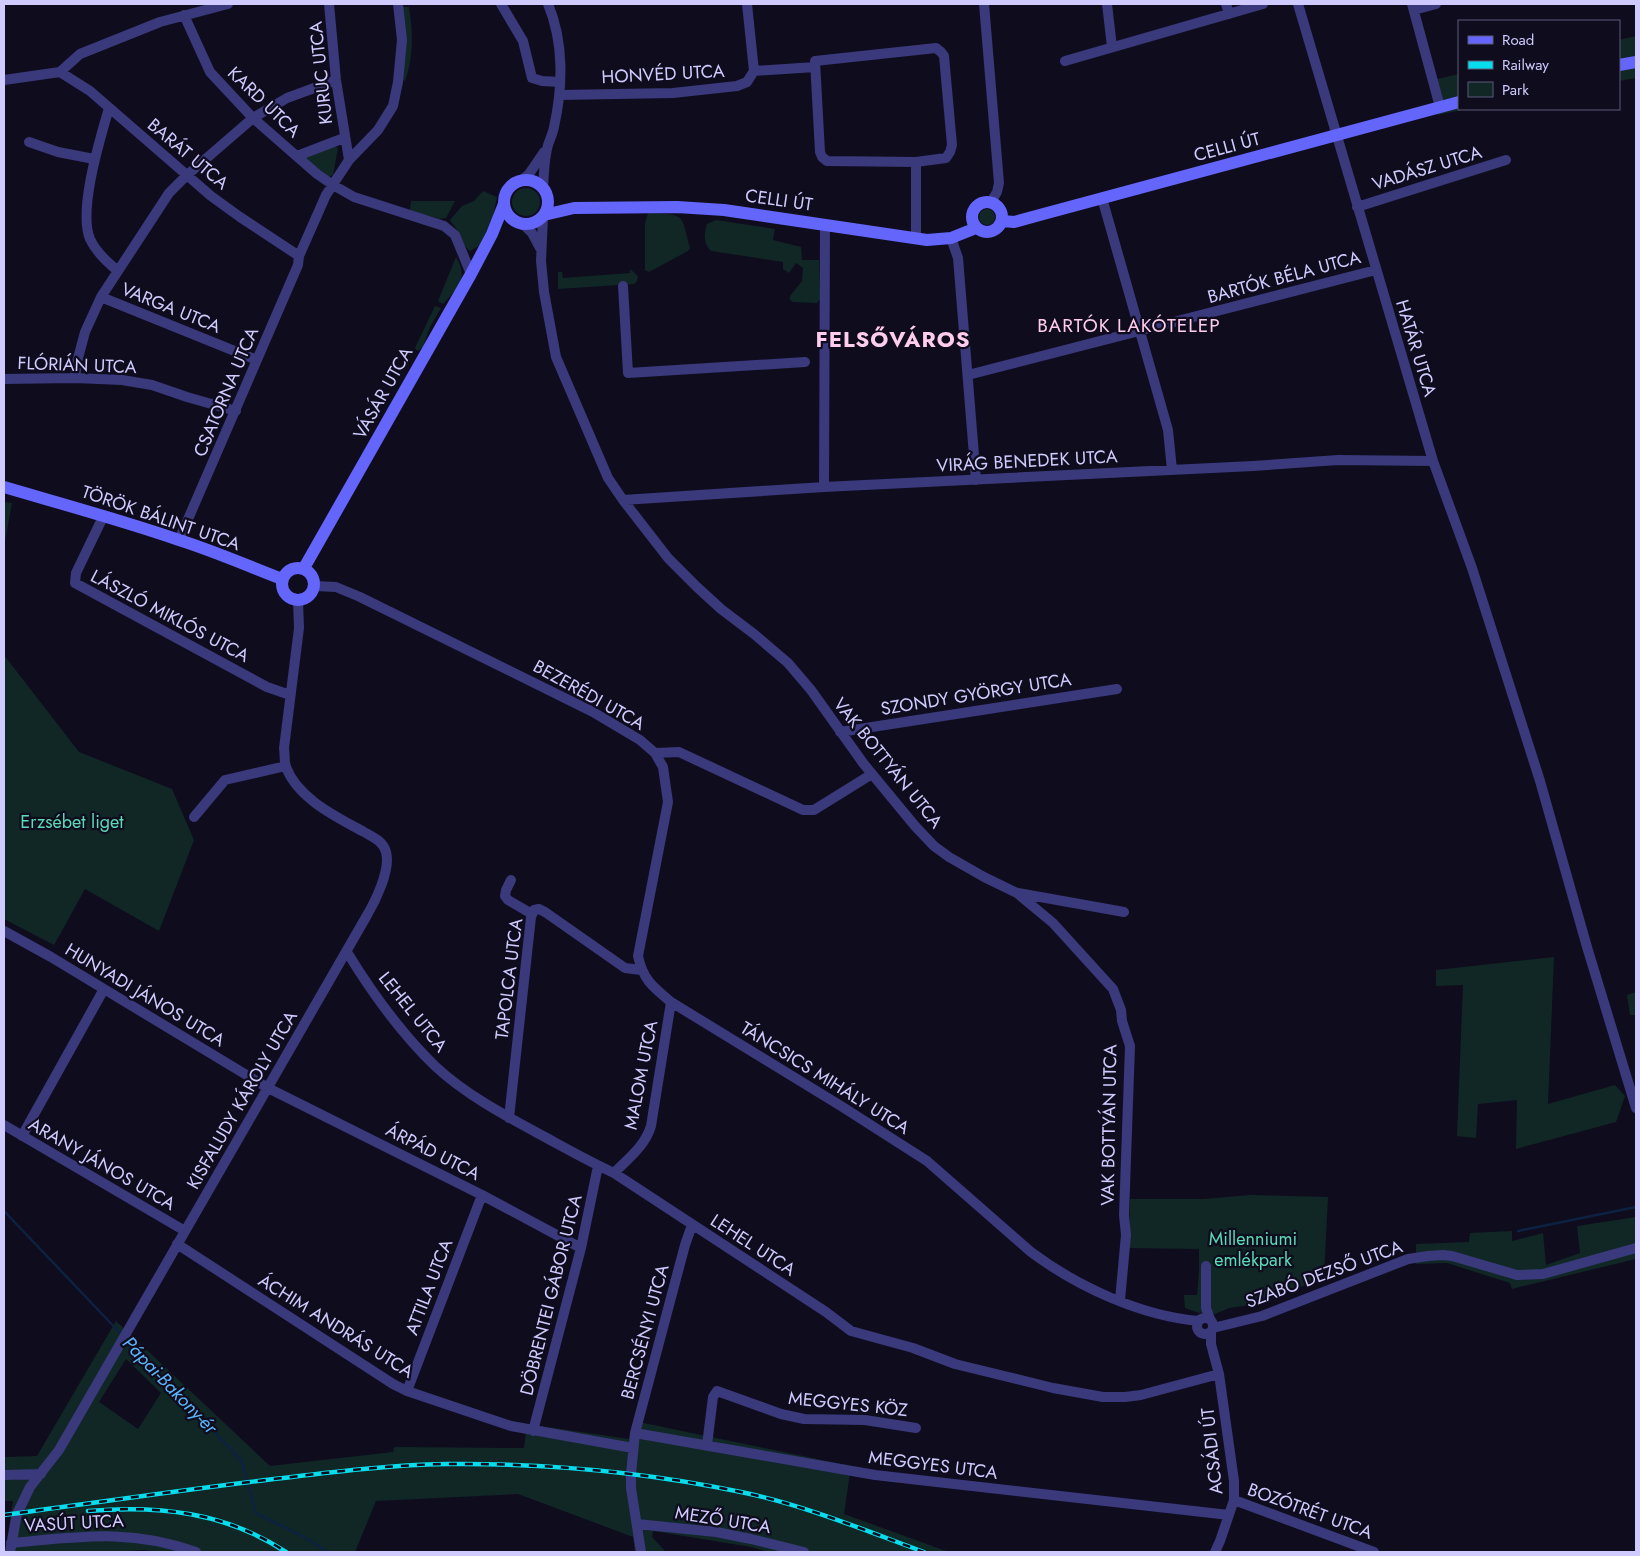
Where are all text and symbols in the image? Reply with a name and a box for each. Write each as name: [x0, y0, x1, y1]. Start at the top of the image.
street label: KURUC UTCA: [303, 20, 339, 126]
legend: [1458, 20, 1620, 110]
text: Road: [1502, 29, 1534, 51]
text: Railway: [1502, 54, 1549, 76]
street label: HONVÉD UTCA: [601, 58, 725, 90]
street label: KARD UTCA: [222, 61, 306, 144]
text: Park: [1502, 79, 1529, 101]
street label: BARÁT UTCA: [142, 112, 234, 196]
street label: CELLI ÚT: [1191, 125, 1264, 168]
street label: VADÁSZ UTCA: [1369, 139, 1485, 197]
street label: CELLI ÚT: [744, 182, 815, 218]
street label: BARTÓK BÉLA UTCA: [1205, 244, 1364, 310]
street label: VARGA UTCA: [117, 276, 225, 340]
street label: HATÁR UTCA: [1389, 296, 1443, 400]
district label: BARTÓK LAKÓTELEP: [1037, 312, 1221, 339]
street label: CSATORNA UTCA: [187, 323, 265, 461]
district label: FELSŐVÁROS: [815, 323, 971, 355]
street label: VÁSÁR UTCA: [347, 342, 419, 444]
street label: FLÓRIÁN UTCA: [17, 350, 137, 380]
street label: VIRÁG BENEDEK UTCA: [936, 443, 1118, 479]
street label: TÖRÖK BÁLINT UTCA: [78, 479, 244, 557]
street label: LÁSZLÓ MIKLÓS UTCA: [86, 563, 254, 669]
street label: BEZERÉDI UTCA: [528, 653, 650, 737]
street label: SZONDY GYÖRGY UTCA: [879, 666, 1073, 722]
street label: VAK BOTTYÁN UTCA: [827, 692, 949, 834]
park label: Erzsébet liget: [20, 809, 124, 835]
street label: TAPOLCA UTCA: [489, 917, 529, 1041]
street label: HUNYADI JÁNOS UTCA: [60, 937, 230, 1053]
street label: LEHEL UTCA: [372, 966, 454, 1058]
street label: KISFALUDY KÁROLY UTCA: [180, 1006, 304, 1194]
street label: TÁNCSICS MIHÁLY UTCA: [735, 1015, 915, 1141]
street label: MALOM UTCA: [618, 1018, 664, 1132]
street label: VAK BOTTYÁN UTCA: [1095, 1044, 1123, 1206]
street label: ARANY JÁNOS UTCA: [24, 1111, 180, 1217]
street label: ÁRPÁD UTCA: [381, 1117, 485, 1187]
street label: DÖBRENTEI GÁBOR UTCA: [513, 1192, 589, 1398]
street label: LEHEL UTCA: [705, 1208, 801, 1282]
park label: Millenniumi emlékpark: [1209, 1226, 1297, 1273]
street label: SZABÓ DEZSŐ UTCA: [1242, 1233, 1406, 1314]
street label: ATTILA UTCA: [399, 1235, 459, 1339]
street label: BERCSÉNYI UTCA: [614, 1262, 676, 1402]
street label: ÁCHIM ANDRÁS UTCA: [253, 1268, 419, 1384]
water label: Pápai-Bakony-ér: [116, 1330, 225, 1441]
street label: MEGGYES KÖZ: [787, 1385, 909, 1423]
street label: ACSÁDI ÚT: [1194, 1406, 1229, 1496]
street label: MEGGYES UTCA: [867, 1444, 999, 1486]
street label: BOZÓTRÉT UTCA: [1244, 1476, 1376, 1546]
street label: MEZŐ UTCA: [673, 1500, 773, 1540]
street label: VASÚT UTCA: [24, 1507, 124, 1539]

